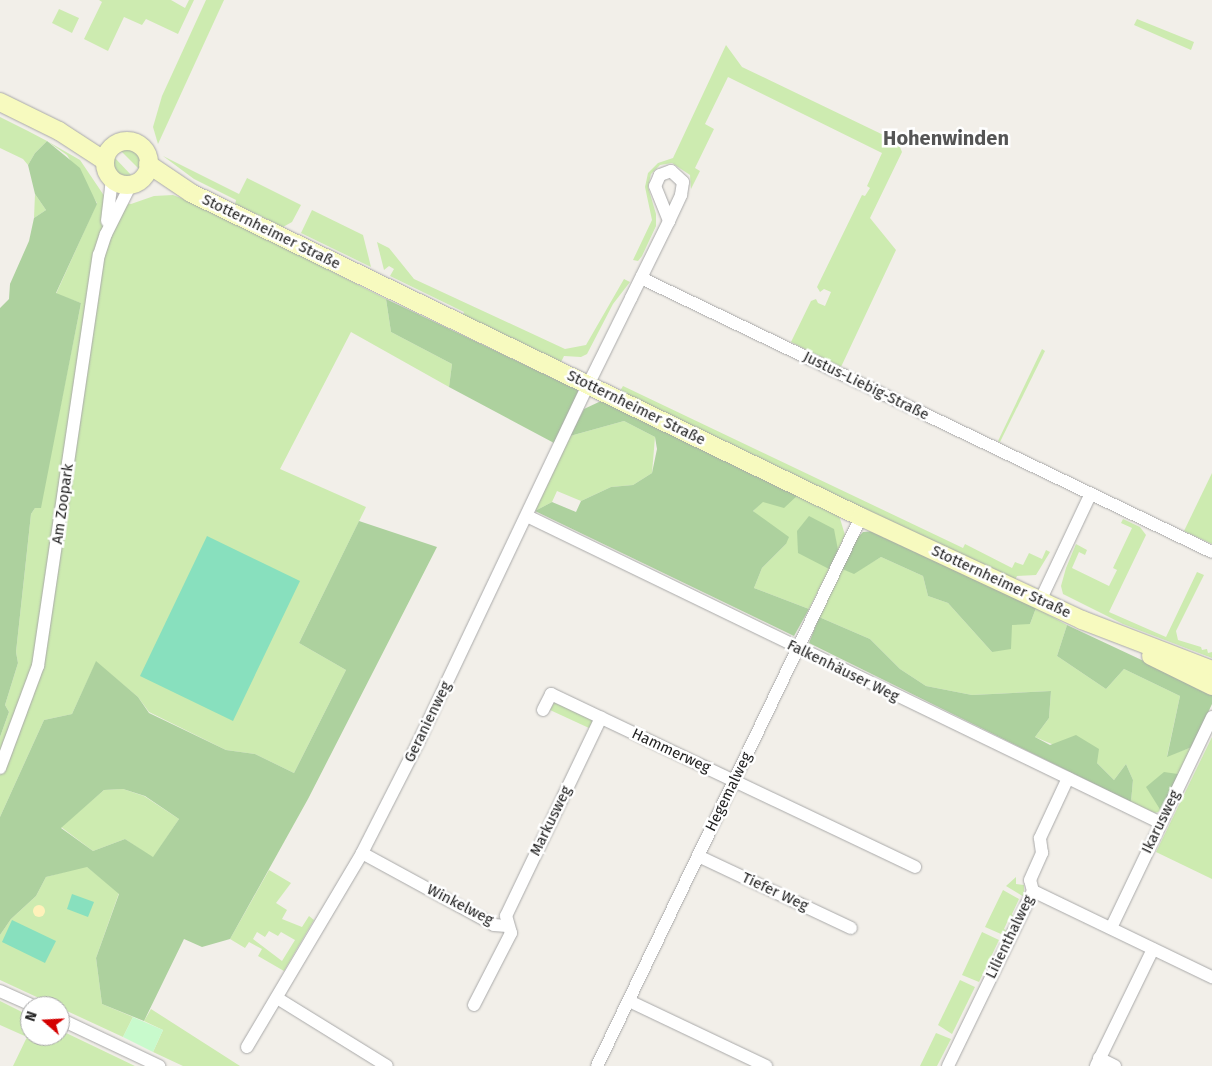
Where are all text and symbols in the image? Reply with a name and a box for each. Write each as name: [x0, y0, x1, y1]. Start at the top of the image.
district label: Hohenwinden: [883, 126, 1009, 150]
street label: Stotternheimer Straße: [199, 191, 343, 273]
street label: Justus-Liebig-Straße: [800, 348, 932, 424]
street label: Stotternheimer Straße: [564, 367, 708, 449]
street label: Am Zoopark: [48, 463, 78, 545]
street label: Stotternheimer Straße: [929, 542, 1073, 622]
street label: Falkenhäuser Weg: [784, 636, 902, 706]
street label: Geranienweg: [401, 679, 455, 765]
street label: Hammerweg: [629, 725, 713, 777]
street label: Hegemalweg: [702, 749, 756, 835]
street label: Markusweg: [526, 783, 576, 859]
street label: Ikarusweg: [1138, 787, 1184, 857]
street label: Tiefer Weg: [739, 869, 811, 915]
street label: Winkelweg: [424, 881, 496, 929]
street label: Lilienthalweg: [982, 892, 1038, 982]
north arrow: [20, 996, 70, 1046]
text: N: [22, 1009, 41, 1023]

